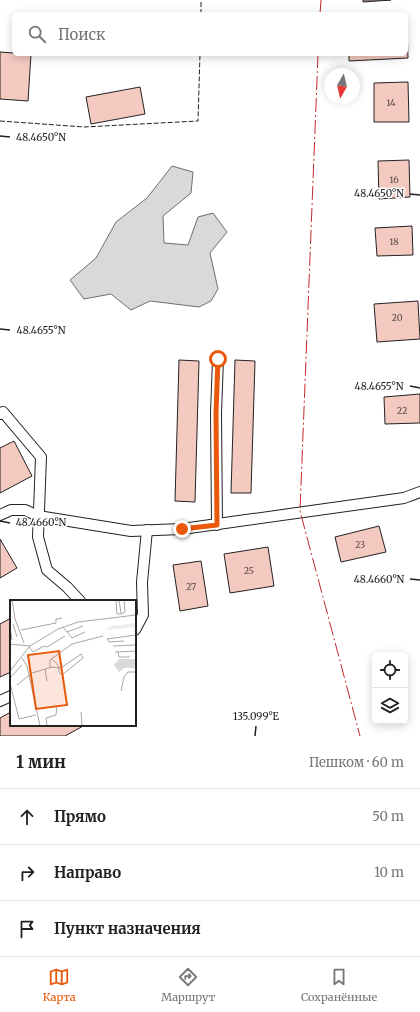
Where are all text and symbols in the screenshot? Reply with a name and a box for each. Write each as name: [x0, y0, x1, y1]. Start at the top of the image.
search box: [12, 12, 408, 56]
icon: search: [26, 23, 48, 45]
text: Поиск: [58, 25, 105, 44]
north arrow: [324, 68, 360, 104]
house number: 14: [386, 97, 396, 108]
text: 48.4650°N: [16, 131, 66, 144]
house number: 16: [389, 174, 399, 185]
text: 48.4650°N: [354, 187, 404, 200]
house number: 18: [389, 236, 399, 247]
house number: 20: [392, 312, 403, 323]
text: 48.4655°N: [17, 324, 66, 337]
route start: [209, 350, 227, 368]
text: 48.4655°N: [355, 380, 404, 393]
house number: 22: [397, 405, 407, 416]
text: 48.4660°N: [16, 516, 67, 529]
route end: [173, 520, 191, 538]
house number: 23: [355, 539, 365, 550]
house number: 25: [244, 565, 254, 576]
text: 48.4660°N: [354, 573, 405, 586]
house number: 27: [186, 581, 196, 592]
inset map: [10, 600, 136, 726]
map controls: [372, 652, 408, 724]
button: locate: [372, 652, 408, 688]
button: layers: [372, 688, 408, 724]
text: 135.099°E: [233, 710, 280, 723]
text: 1 мин: [16, 751, 66, 773]
text: Пешком · 60 m: [309, 754, 404, 771]
icon: ahead: [16, 806, 38, 828]
text: Прямо: [54, 807, 106, 826]
text: 50 m: [372, 808, 404, 825]
icon: right: [16, 862, 38, 884]
text: Направо: [54, 863, 121, 882]
text: 10 m: [374, 864, 404, 881]
icon: arrive: [16, 918, 38, 940]
text: Пункт назначения: [54, 919, 201, 938]
tab: Карта: [43, 966, 76, 1004]
tab: Маршрут: [161, 966, 215, 1004]
tab: Сохранённые: [301, 966, 377, 1004]

